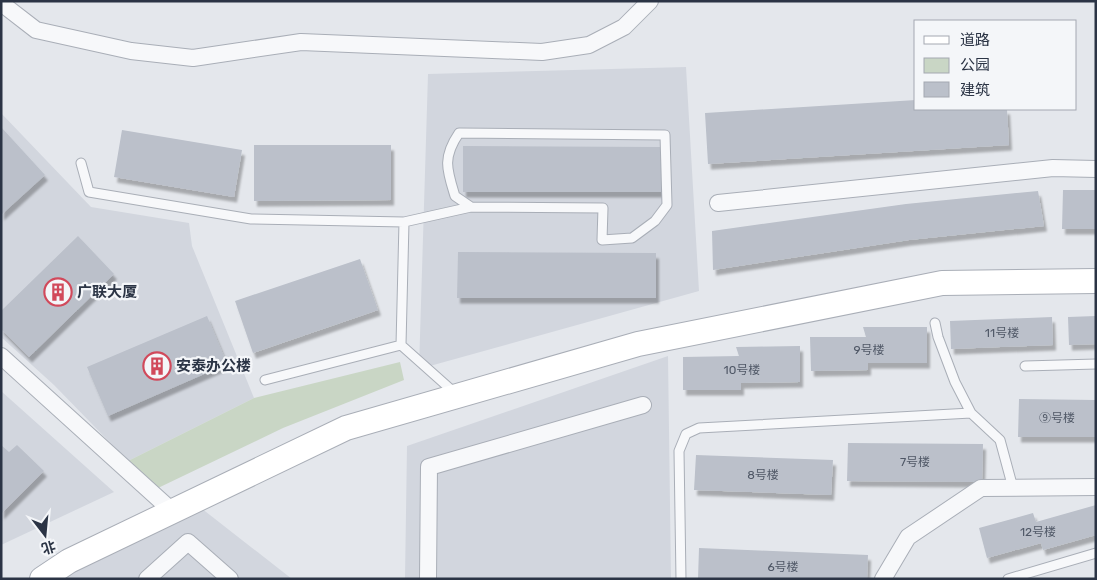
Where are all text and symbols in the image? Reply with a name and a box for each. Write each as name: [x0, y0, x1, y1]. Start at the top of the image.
legend: [914, 20, 1077, 110]
text: 道路: [960, 31, 990, 49]
text: 公园: [960, 56, 990, 74]
text: 建筑: [960, 81, 990, 99]
building icon: 广联大厦: [43, 277, 73, 307]
place label: 广联大厦: [77, 283, 137, 301]
house number: 11号楼: [985, 326, 1019, 340]
house number: 9号楼: [853, 343, 885, 357]
building icon: 安泰办公楼: [142, 351, 172, 381]
place label: 安泰办公楼: [176, 357, 251, 375]
house number: 10号楼: [724, 363, 760, 377]
house number: ⑨号楼: [1039, 411, 1075, 425]
house number: 7号楼: [900, 455, 930, 469]
house number: 8号楼: [747, 468, 779, 482]
north arrow: [20, 510, 70, 560]
house number: 12号楼: [1020, 525, 1056, 539]
text: 北: [39, 537, 58, 557]
house number: 6号楼: [767, 560, 799, 574]

